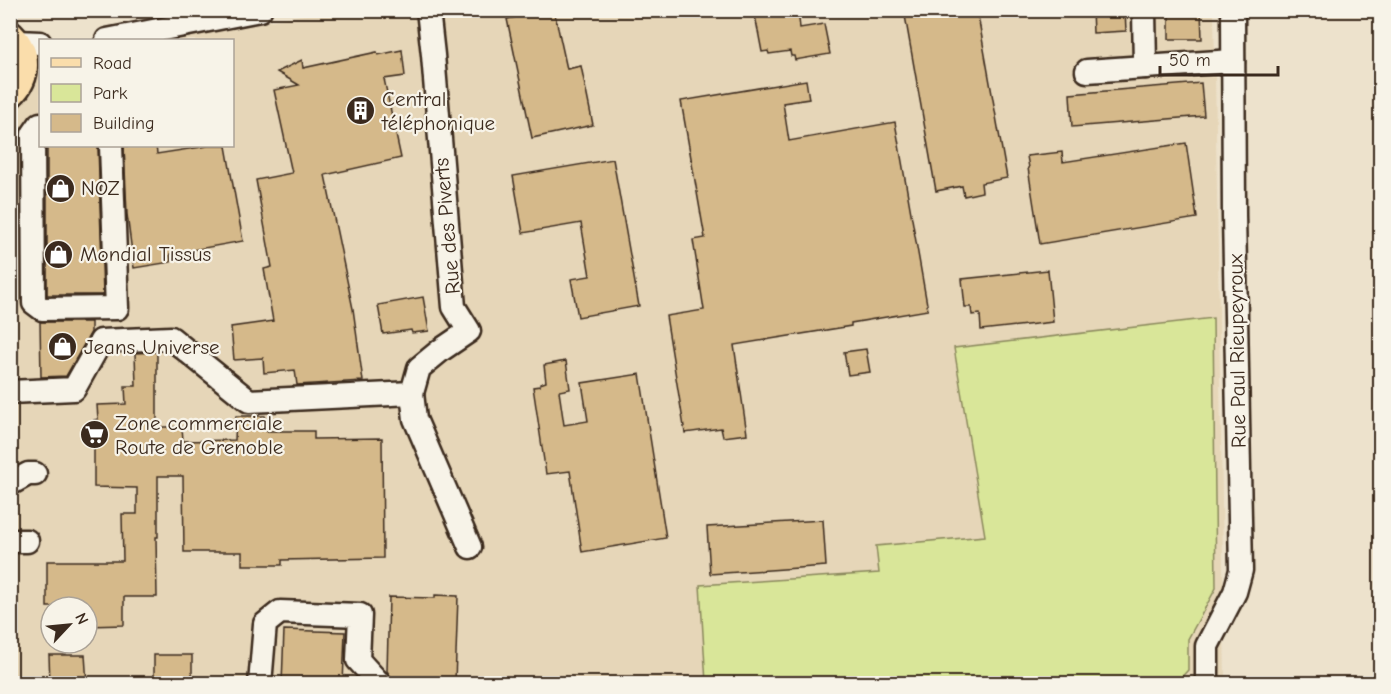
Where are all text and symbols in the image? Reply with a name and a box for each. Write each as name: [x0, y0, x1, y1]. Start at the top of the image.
legend: [39, 39, 234, 147]
scale bar: [1160, 39, 1278, 77]
text: 50 m: [1169, 50, 1211, 71]
text: Road: [93, 53, 132, 74]
text: Park: [93, 83, 128, 104]
place label: Central téléphonique: [381, 87, 495, 135]
building icon: Central téléphonique: [345, 95, 377, 127]
text: Building: [93, 113, 155, 134]
street label: Rue des Piverts: [429, 157, 465, 295]
shop icon: NOZ: [44, 172, 76, 204]
place label: NOZ: [81, 176, 120, 200]
shop icon: Mondial Tissus: [43, 238, 75, 270]
place label: Mondial Tissus: [80, 242, 211, 266]
street label: Rue Paul Rieupeyroux: [1223, 254, 1251, 448]
shop icon: Jeans Universe: [47, 331, 79, 363]
place label: Jeans Universe: [84, 335, 220, 359]
place label: Zone commerciale Route de Grenoble: [115, 411, 283, 459]
supermarket icon: Zone commerciale Route de Grenoble: [78, 419, 110, 451]
north arrow: [39, 595, 99, 655]
text: N: [71, 610, 92, 627]

